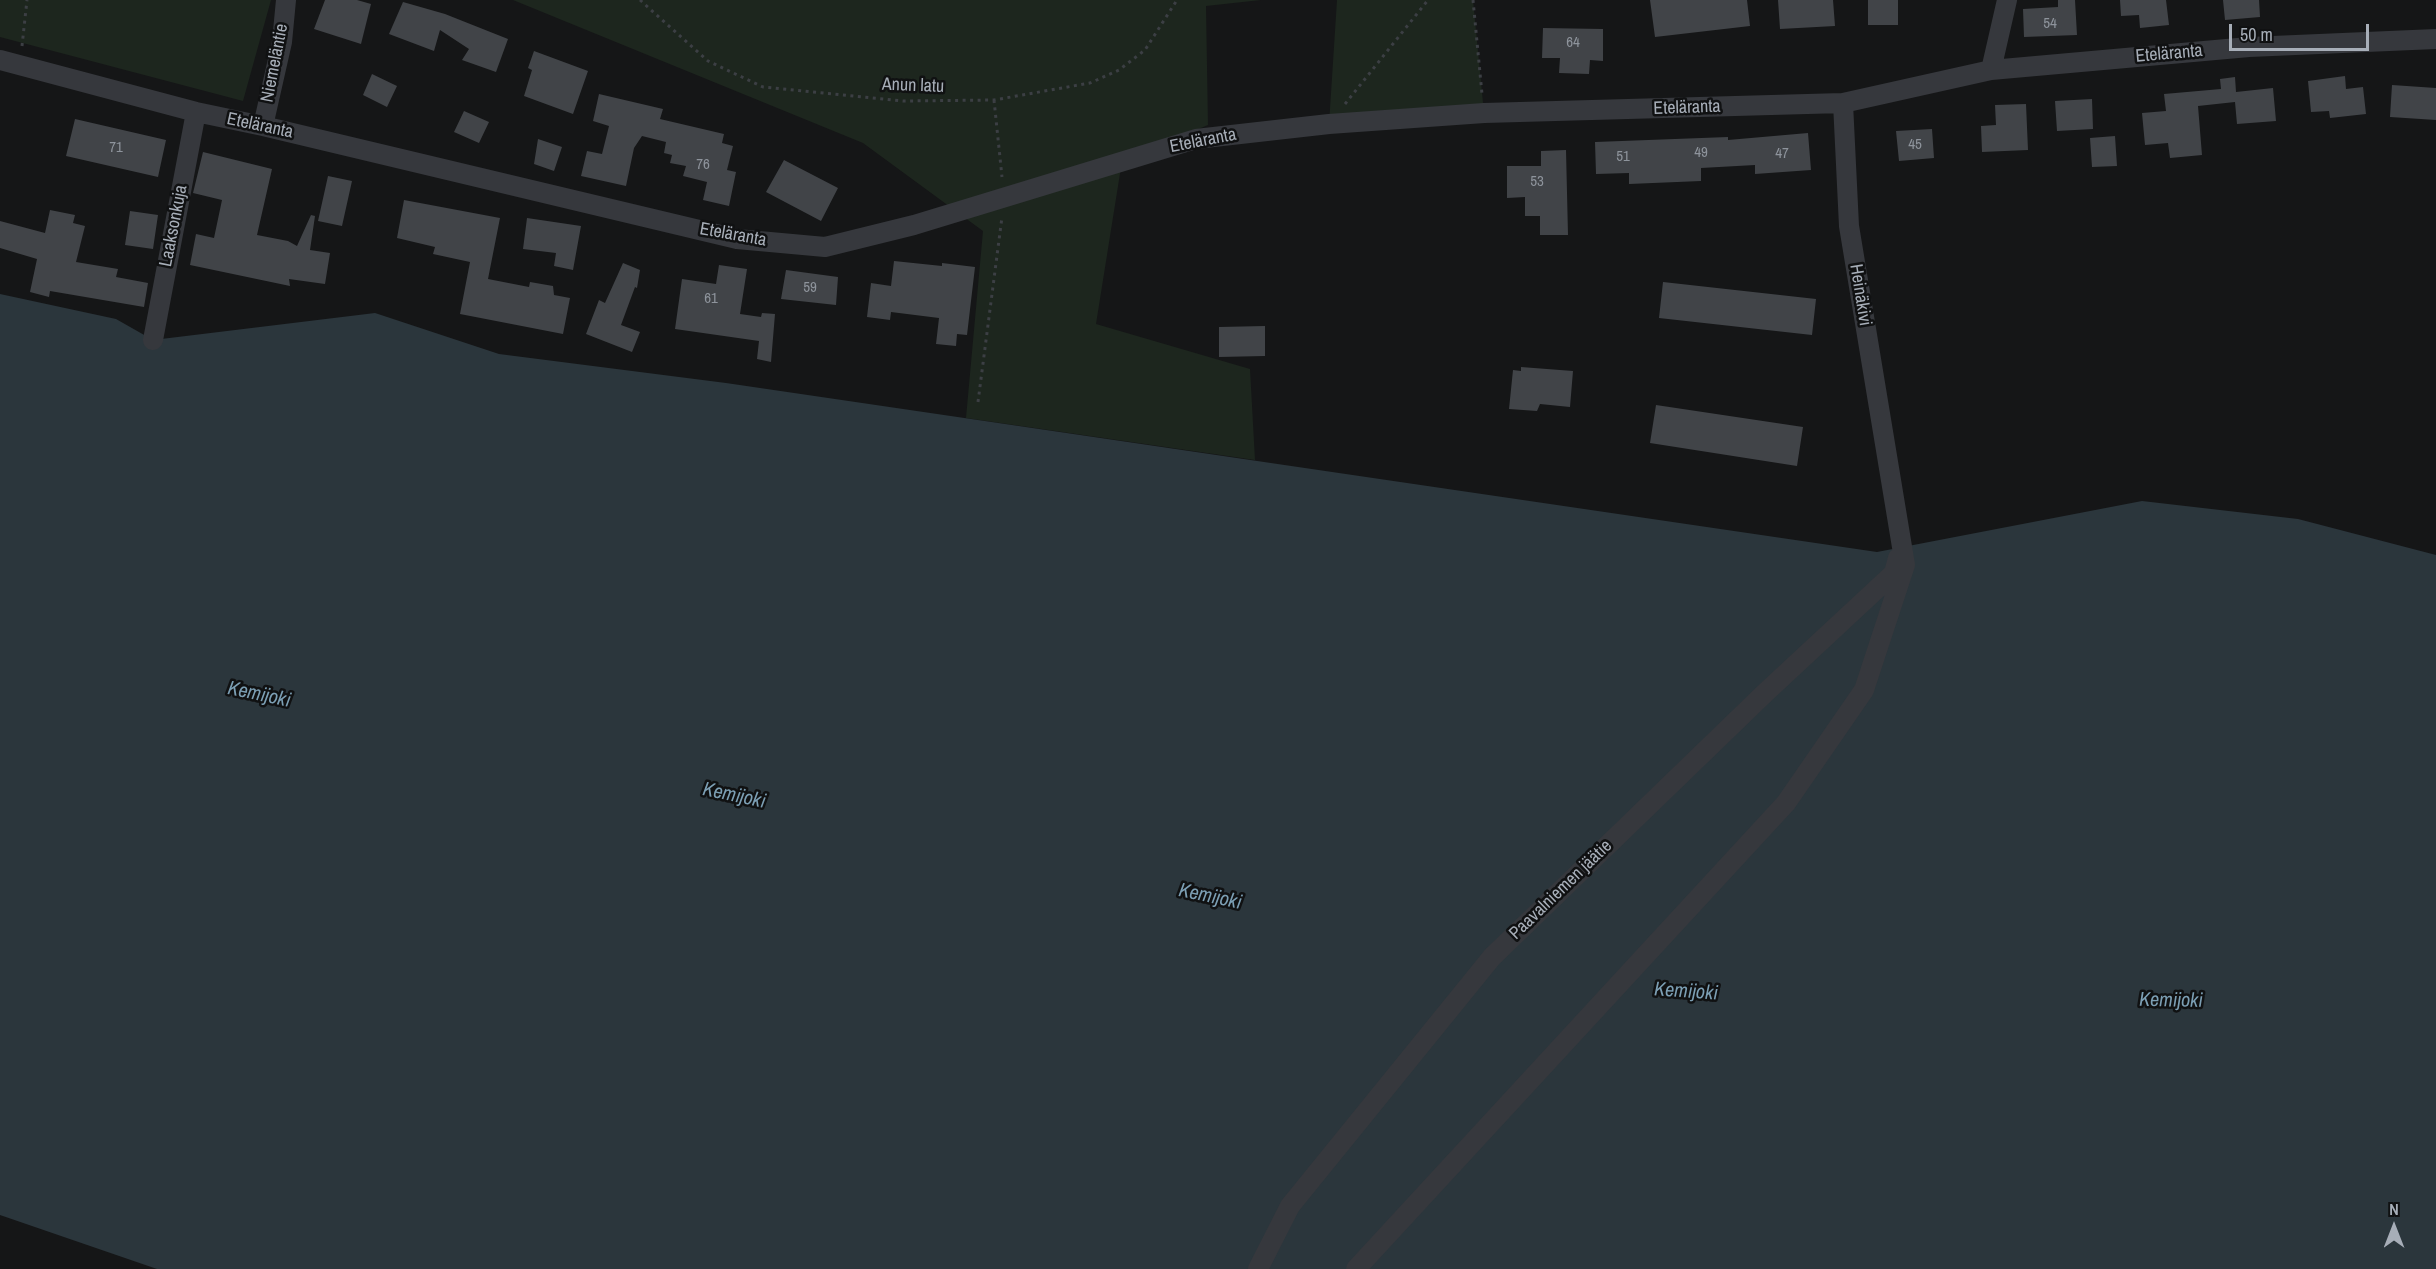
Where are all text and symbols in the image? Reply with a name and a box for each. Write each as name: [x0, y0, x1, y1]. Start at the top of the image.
scale bar: [2232, 12, 2372, 50]
house number: 54: [2043, 15, 2057, 33]
street label: Niemeläntie: [257, 22, 293, 104]
text: 50 m: [2240, 22, 2273, 47]
house number: 64: [1566, 34, 1580, 52]
street label: Eteläranta: [2135, 40, 2203, 68]
street label: Anun latu: [881, 74, 945, 98]
street label: Eteläranta: [1653, 96, 1721, 120]
street label: Eteläranta: [225, 108, 295, 144]
street label: Eteläranta: [1168, 124, 1238, 158]
house number: 45: [1908, 136, 1922, 154]
house number: 71: [109, 139, 123, 157]
house number: 49: [1694, 144, 1708, 162]
house number: 47: [1775, 145, 1789, 163]
house number: 51: [1616, 148, 1630, 166]
house number: 76: [696, 156, 710, 174]
house number: 53: [1530, 173, 1544, 191]
street label: Laaksonkuja: [155, 183, 193, 269]
street label: Eteläranta: [698, 219, 768, 251]
street label: Heinäkivi: [1844, 263, 1876, 327]
house number: 59: [803, 279, 817, 297]
house number: 61: [704, 290, 718, 308]
water label: Kemijoki: [225, 677, 293, 713]
water label: Kemijoki: [700, 778, 768, 814]
street label: Paavalniemen jäätie: [1505, 835, 1617, 945]
water label: Kemijoki: [1176, 879, 1244, 915]
water label: Kemijoki: [1653, 978, 1719, 1006]
water label: Kemijoki: [2139, 988, 2203, 1014]
north arrow: [2364, 1197, 2424, 1257]
text: N: [2389, 1198, 2399, 1220]

